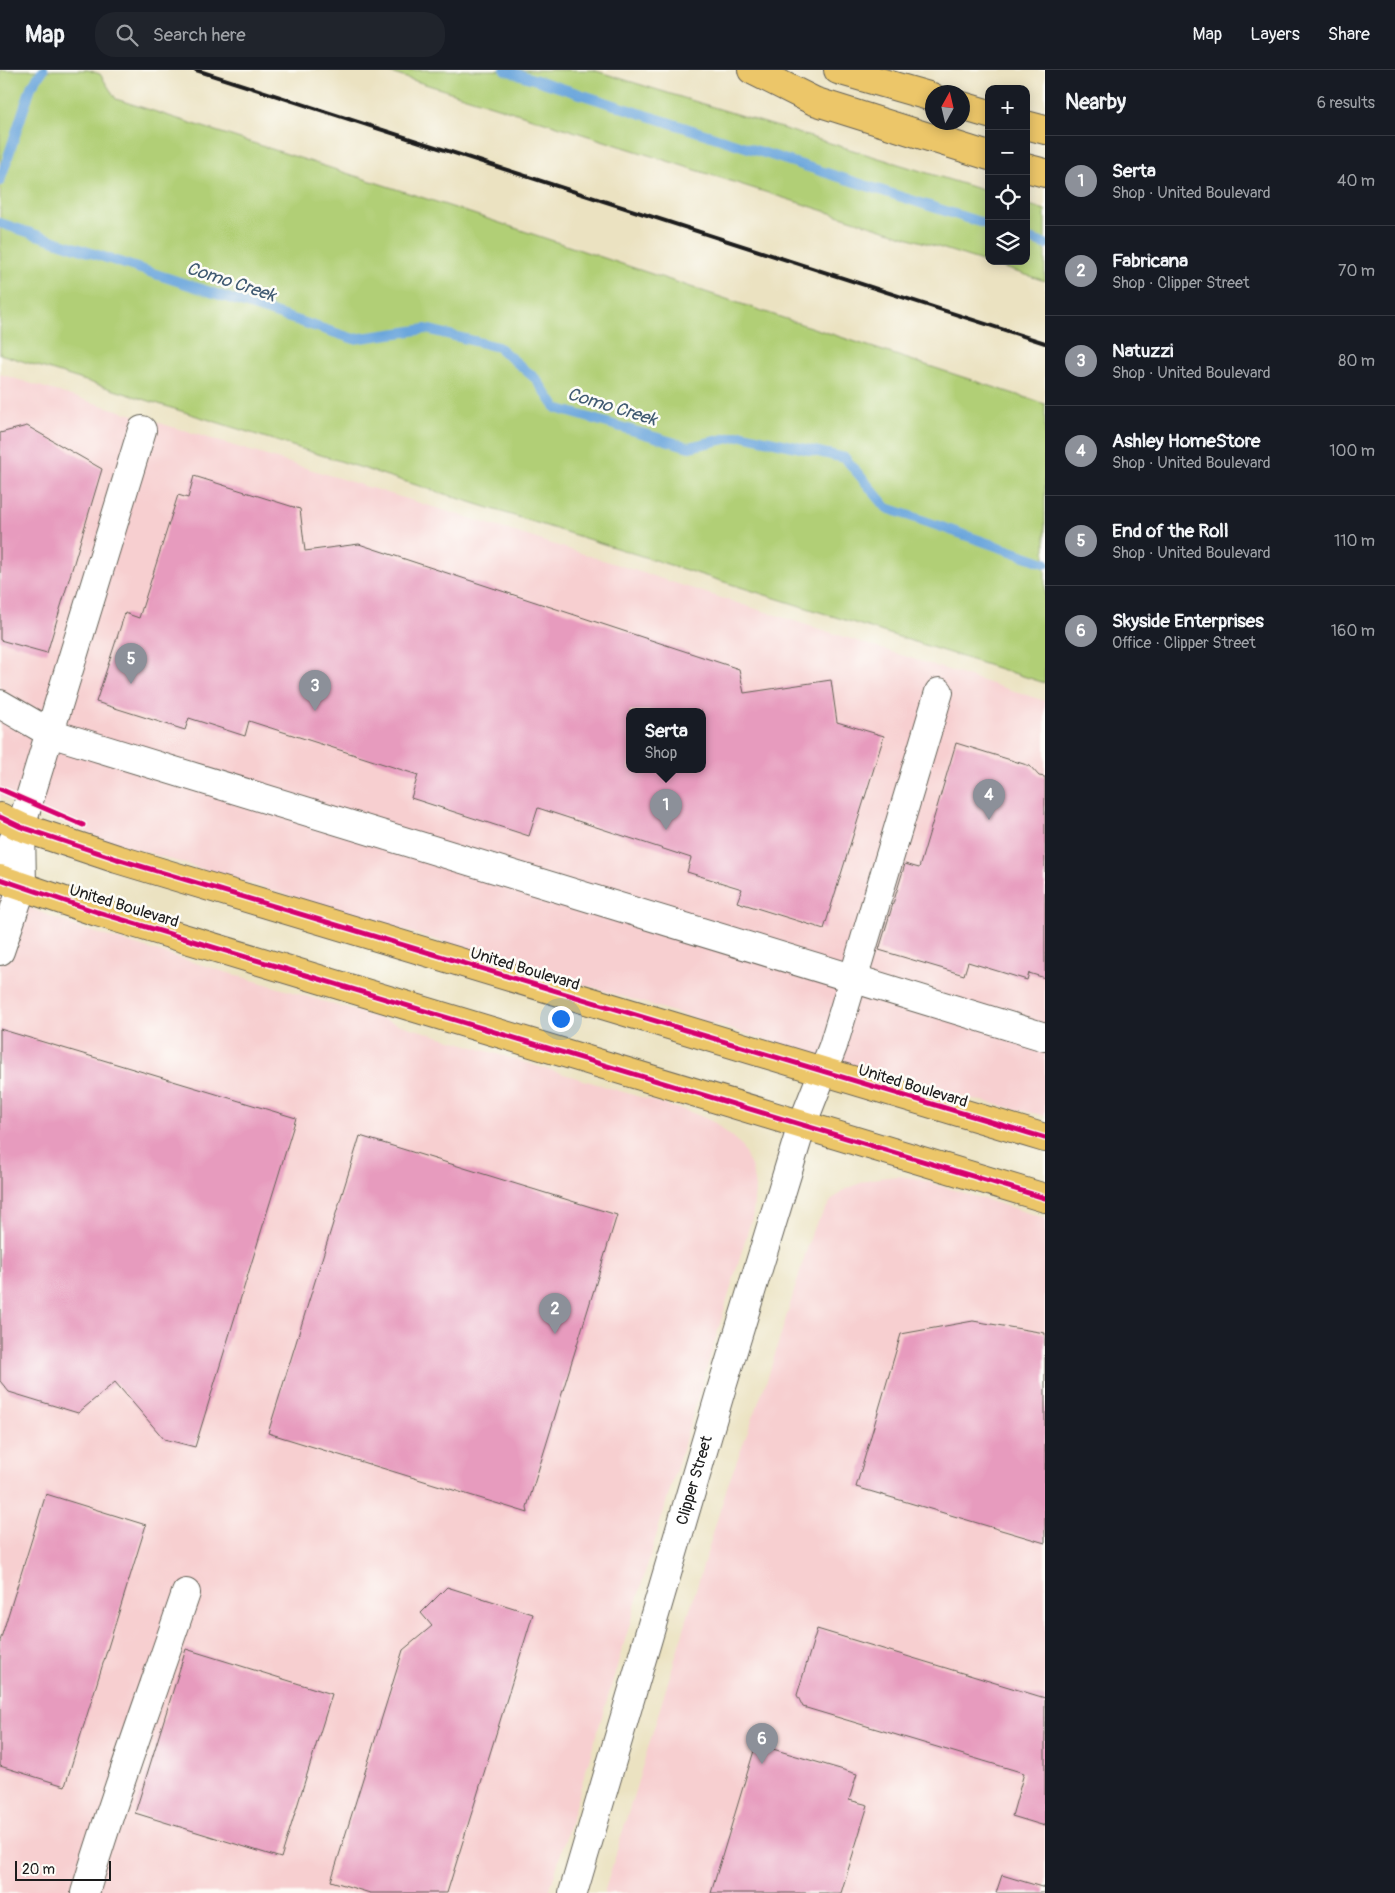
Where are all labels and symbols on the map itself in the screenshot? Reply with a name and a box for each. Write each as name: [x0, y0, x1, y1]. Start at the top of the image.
north arrow: [925, 85, 970, 130]
water label: Como Creek: [184, 257, 280, 308]
water label: Como Creek: [565, 383, 661, 432]
pin: 5: [115, 643, 147, 684]
pin: 3: [299, 670, 331, 711]
pin: 4: [973, 779, 1005, 820]
pin: 1: [650, 789, 682, 830]
street label: United Boulevard: [67, 880, 181, 932]
street label: United Boulevard: [468, 943, 582, 995]
your location: [548, 1006, 574, 1032]
street label: United Boulevard: [856, 1060, 970, 1112]
pin: 2: [539, 1293, 571, 1334]
street label: Clipper Street: [672, 1433, 717, 1528]
pin: 6: [746, 1723, 778, 1764]
scale bar: [15, 1858, 111, 1881]

